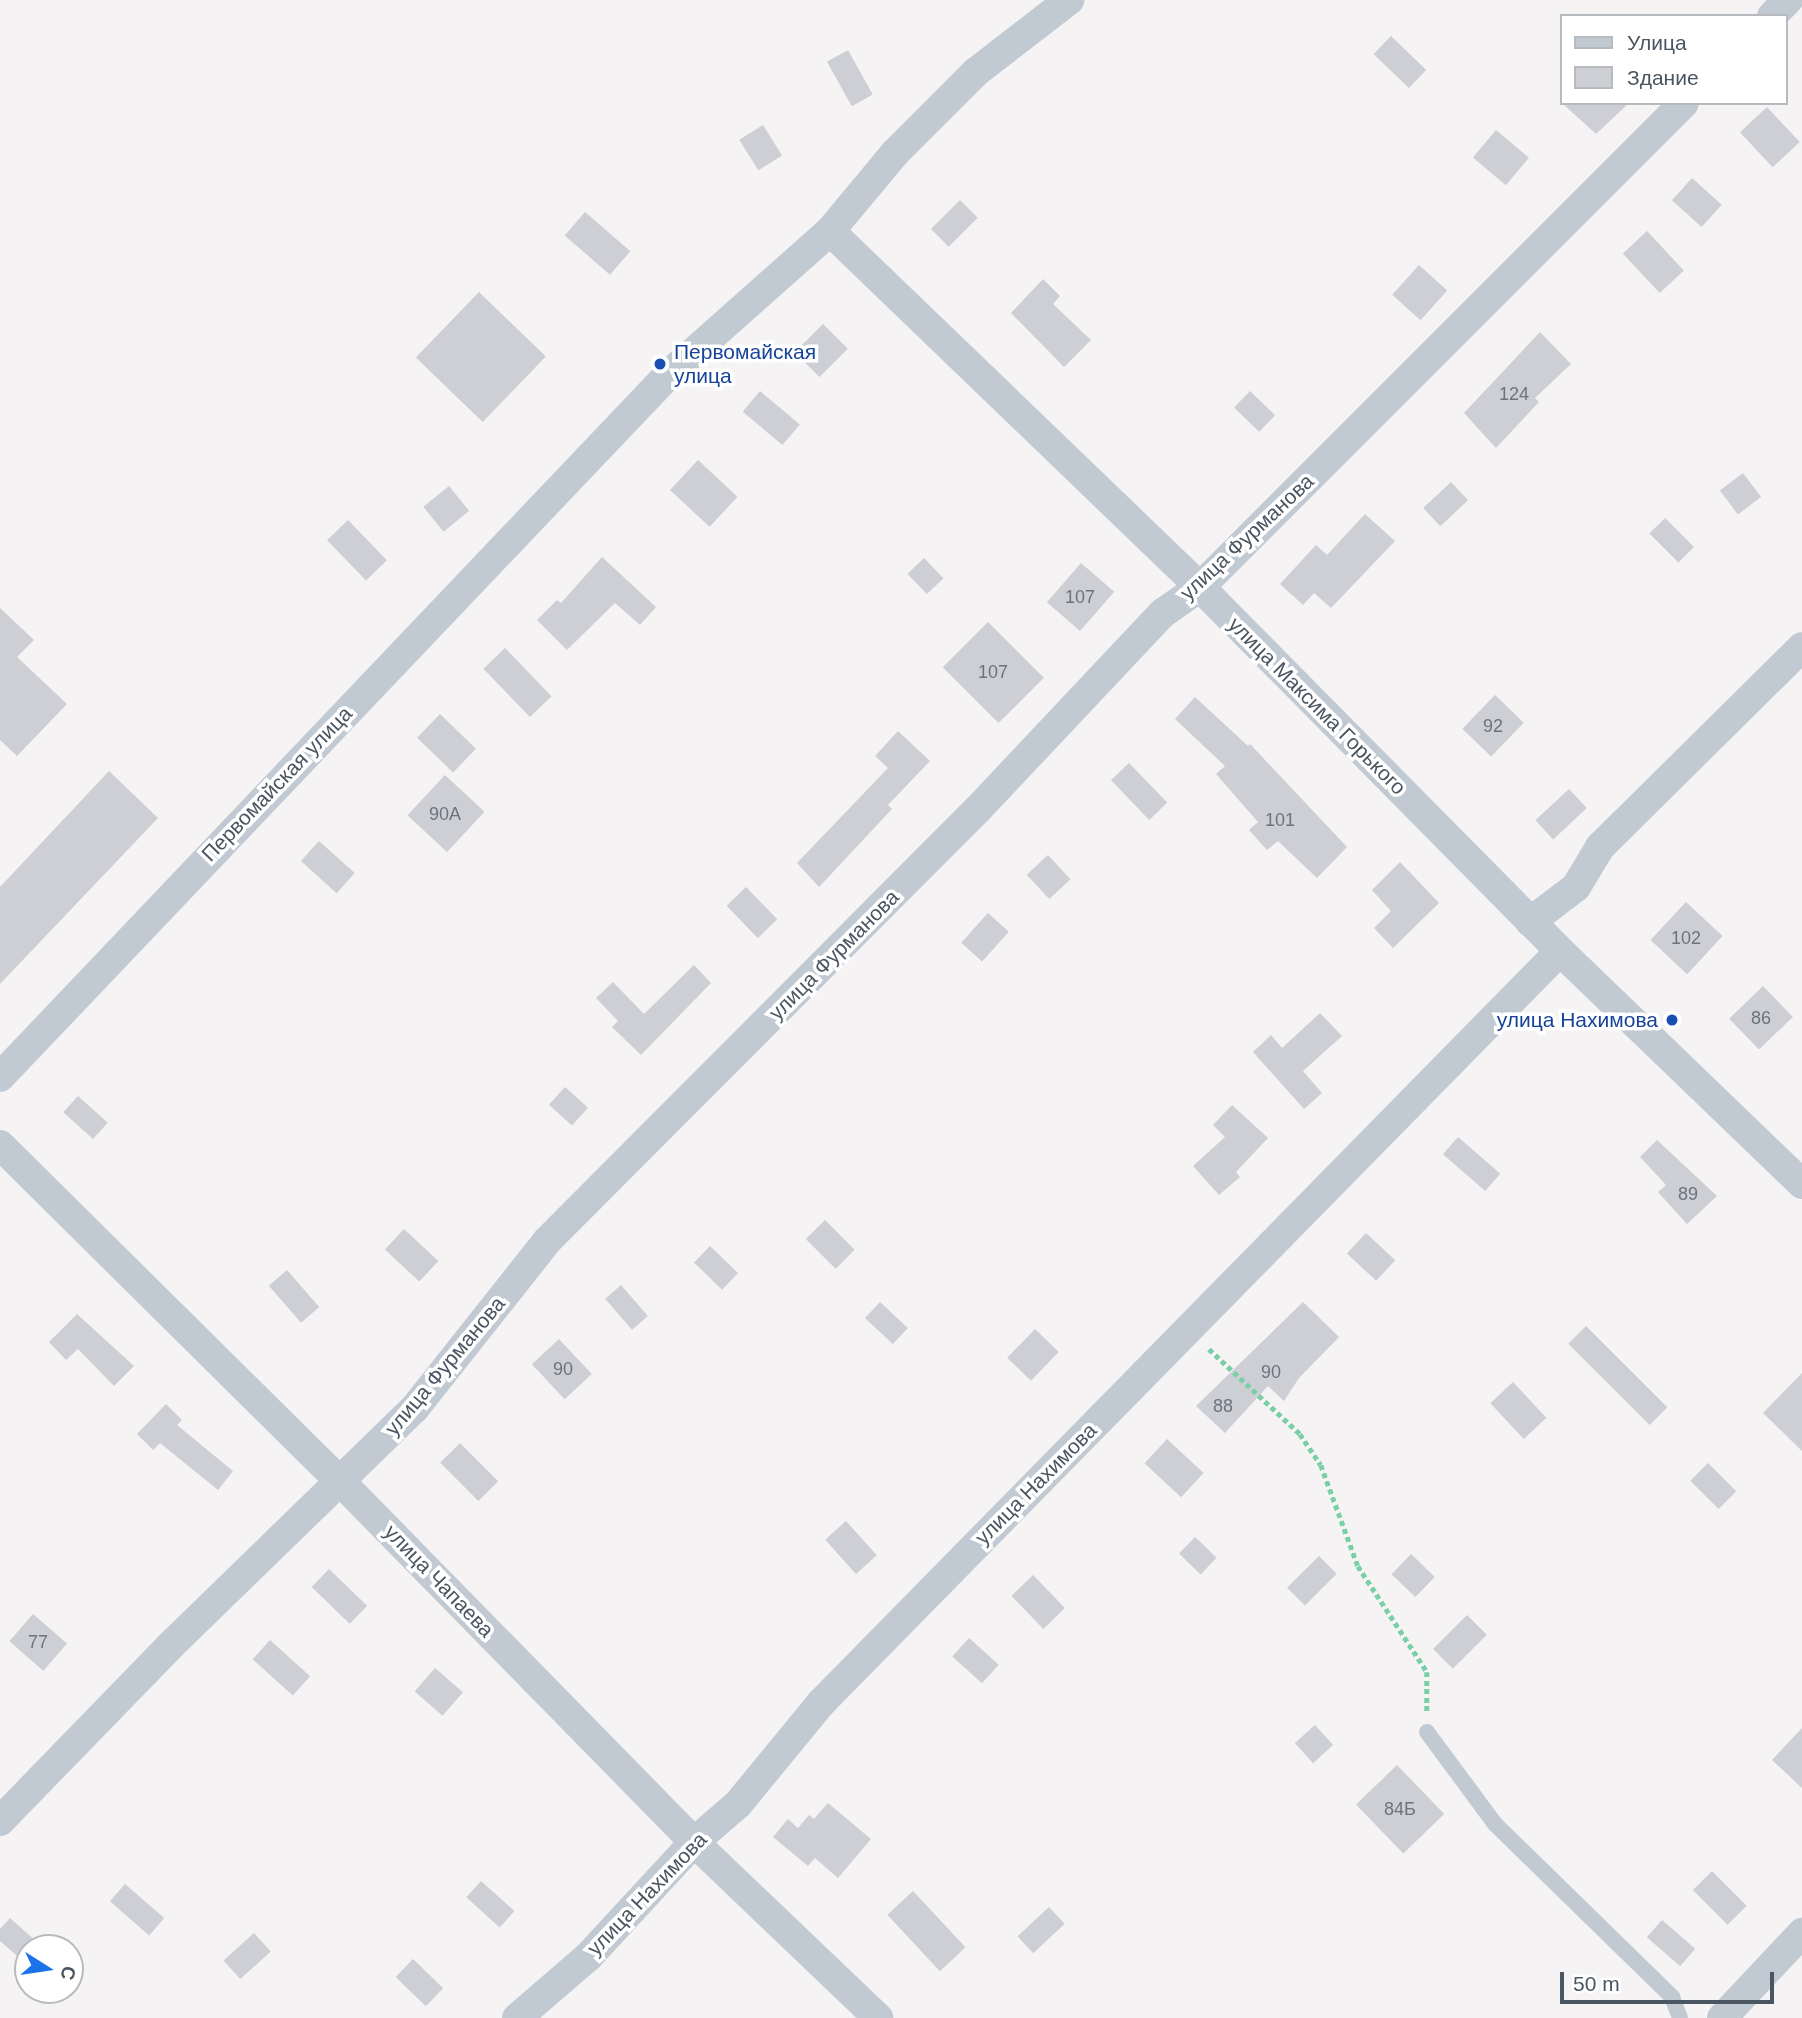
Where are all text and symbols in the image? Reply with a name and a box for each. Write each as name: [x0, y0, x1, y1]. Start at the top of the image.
legend: [1560, 14, 1788, 105]
text: Улица: [1627, 31, 1687, 54]
text: Здание: [1627, 66, 1699, 89]
place label: Первомайская улица: [674, 339, 816, 389]
marker: Первомайская улица: [652, 356, 668, 372]
house number: 124: [1499, 383, 1529, 405]
street label: улица Фурманова: [1175, 469, 1319, 605]
house number: 107: [1065, 586, 1095, 608]
street label: улица Максима Горького: [1223, 612, 1411, 800]
house number: 107: [978, 661, 1008, 683]
street label: Первомайская улица: [197, 701, 357, 867]
house number: 92: [1483, 715, 1503, 737]
house number: 90А: [429, 803, 461, 825]
house number: 101: [1265, 809, 1295, 831]
street label: улица Фурманова: [764, 885, 904, 1025]
house number: 102: [1671, 927, 1701, 949]
place label: улица Нахимова: [1497, 1007, 1658, 1033]
house number: 86: [1751, 1007, 1771, 1029]
marker: улица Нахимова: [1664, 1012, 1680, 1028]
house number: 89: [1678, 1183, 1698, 1205]
street label: улица Фурманова: [380, 1291, 510, 1441]
house number: 90: [553, 1358, 573, 1380]
house number: 90: [1261, 1361, 1281, 1383]
house number: 88: [1213, 1395, 1233, 1417]
street label: улица Нахимова: [970, 1418, 1102, 1550]
street label: улица Чапаева: [379, 1520, 499, 1642]
house number: 77: [28, 1631, 48, 1653]
house number: 84Б: [1384, 1798, 1416, 1820]
street label: улица Нахимова: [582, 1827, 712, 1961]
north arrow: [14, 1934, 84, 2004]
scale bar: [1564, 1958, 1778, 2002]
text: С: [56, 1964, 80, 1982]
text: 50 m: [1573, 1972, 1620, 1995]

